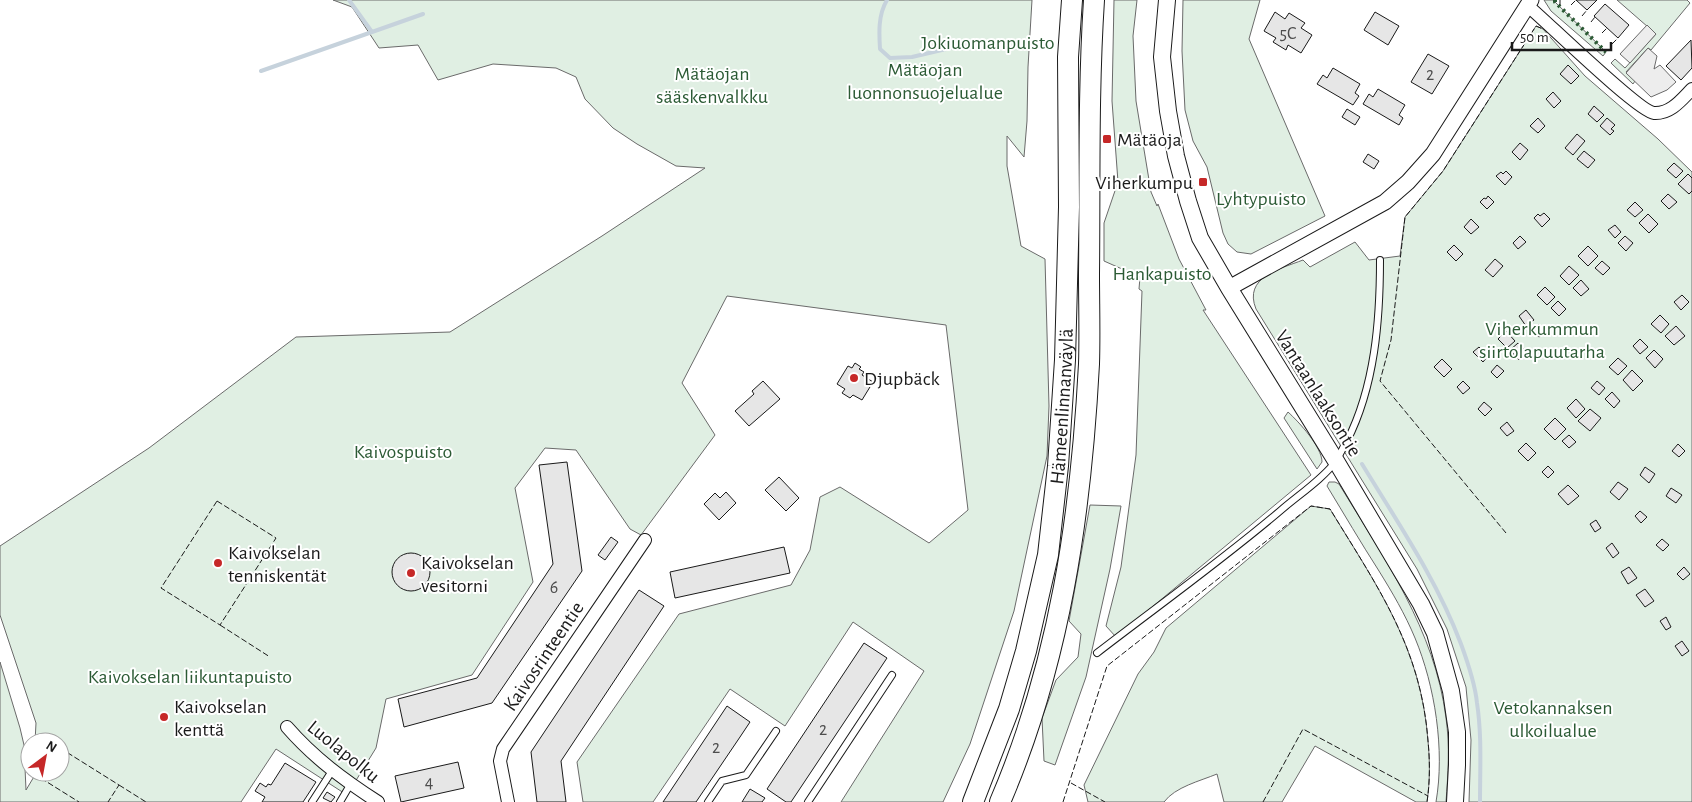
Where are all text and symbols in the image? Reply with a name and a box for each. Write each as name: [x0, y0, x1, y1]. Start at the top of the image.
scale bar: [1512, 20, 1611, 52]
house number: 5C: [1280, 25, 1296, 43]
text: 50 m: [1520, 30, 1549, 45]
park label: Jokiuomanpuisto: [921, 33, 1055, 53]
park label: Mätäojan luonnonsuojelualue: [847, 60, 1003, 103]
park label: Mätäojan sääskenvalkku: [656, 64, 768, 107]
house number: 2: [1426, 66, 1434, 84]
place label: Mätäoja: [1117, 130, 1182, 150]
marker: Mätäoja: [1101, 133, 1113, 145]
place label: Viherkumpu: [1095, 173, 1193, 193]
marker: Viherkumpu: [1197, 176, 1209, 188]
park label: Lyhtypuisto: [1216, 189, 1306, 209]
park label: Hankapuisto: [1112, 264, 1212, 284]
park label: Viherkummun siirtolapuutarha: [1479, 319, 1605, 362]
street label: Vantaanlaaksontie: [1271, 327, 1365, 460]
street label: Hämeenlinnanväylä: [1047, 328, 1077, 485]
place label: Djupbäck: [864, 369, 940, 389]
marker: Djupbäck: [848, 372, 860, 384]
park label: Kaivospuisto: [354, 442, 452, 462]
place label: Kaivokselan tenniskentät: [228, 543, 327, 586]
place label: Kaivokselan vesitorni: [421, 553, 514, 596]
marker: Kaivokselan tenniskentät: [212, 557, 224, 569]
marker: Kaivokselan vesitorni: [405, 567, 417, 579]
house number: 6: [550, 579, 558, 597]
street label: Kaivosrinteentie: [500, 598, 588, 715]
park label: Kaivokselan liikuntapuisto: [88, 667, 292, 687]
place label: Kaivokselan kenttä: [174, 697, 267, 740]
park label: Vetokannaksen ulkoilualue: [1493, 698, 1613, 741]
marker: Kaivokselan kenttä: [158, 711, 170, 723]
street label: Luolapolku: [303, 717, 383, 787]
house number: 2: [819, 721, 827, 739]
north arrow: [20, 732, 70, 782]
text: N: [44, 738, 59, 755]
house number: 2: [712, 739, 720, 757]
house number: 4: [425, 774, 434, 792]

